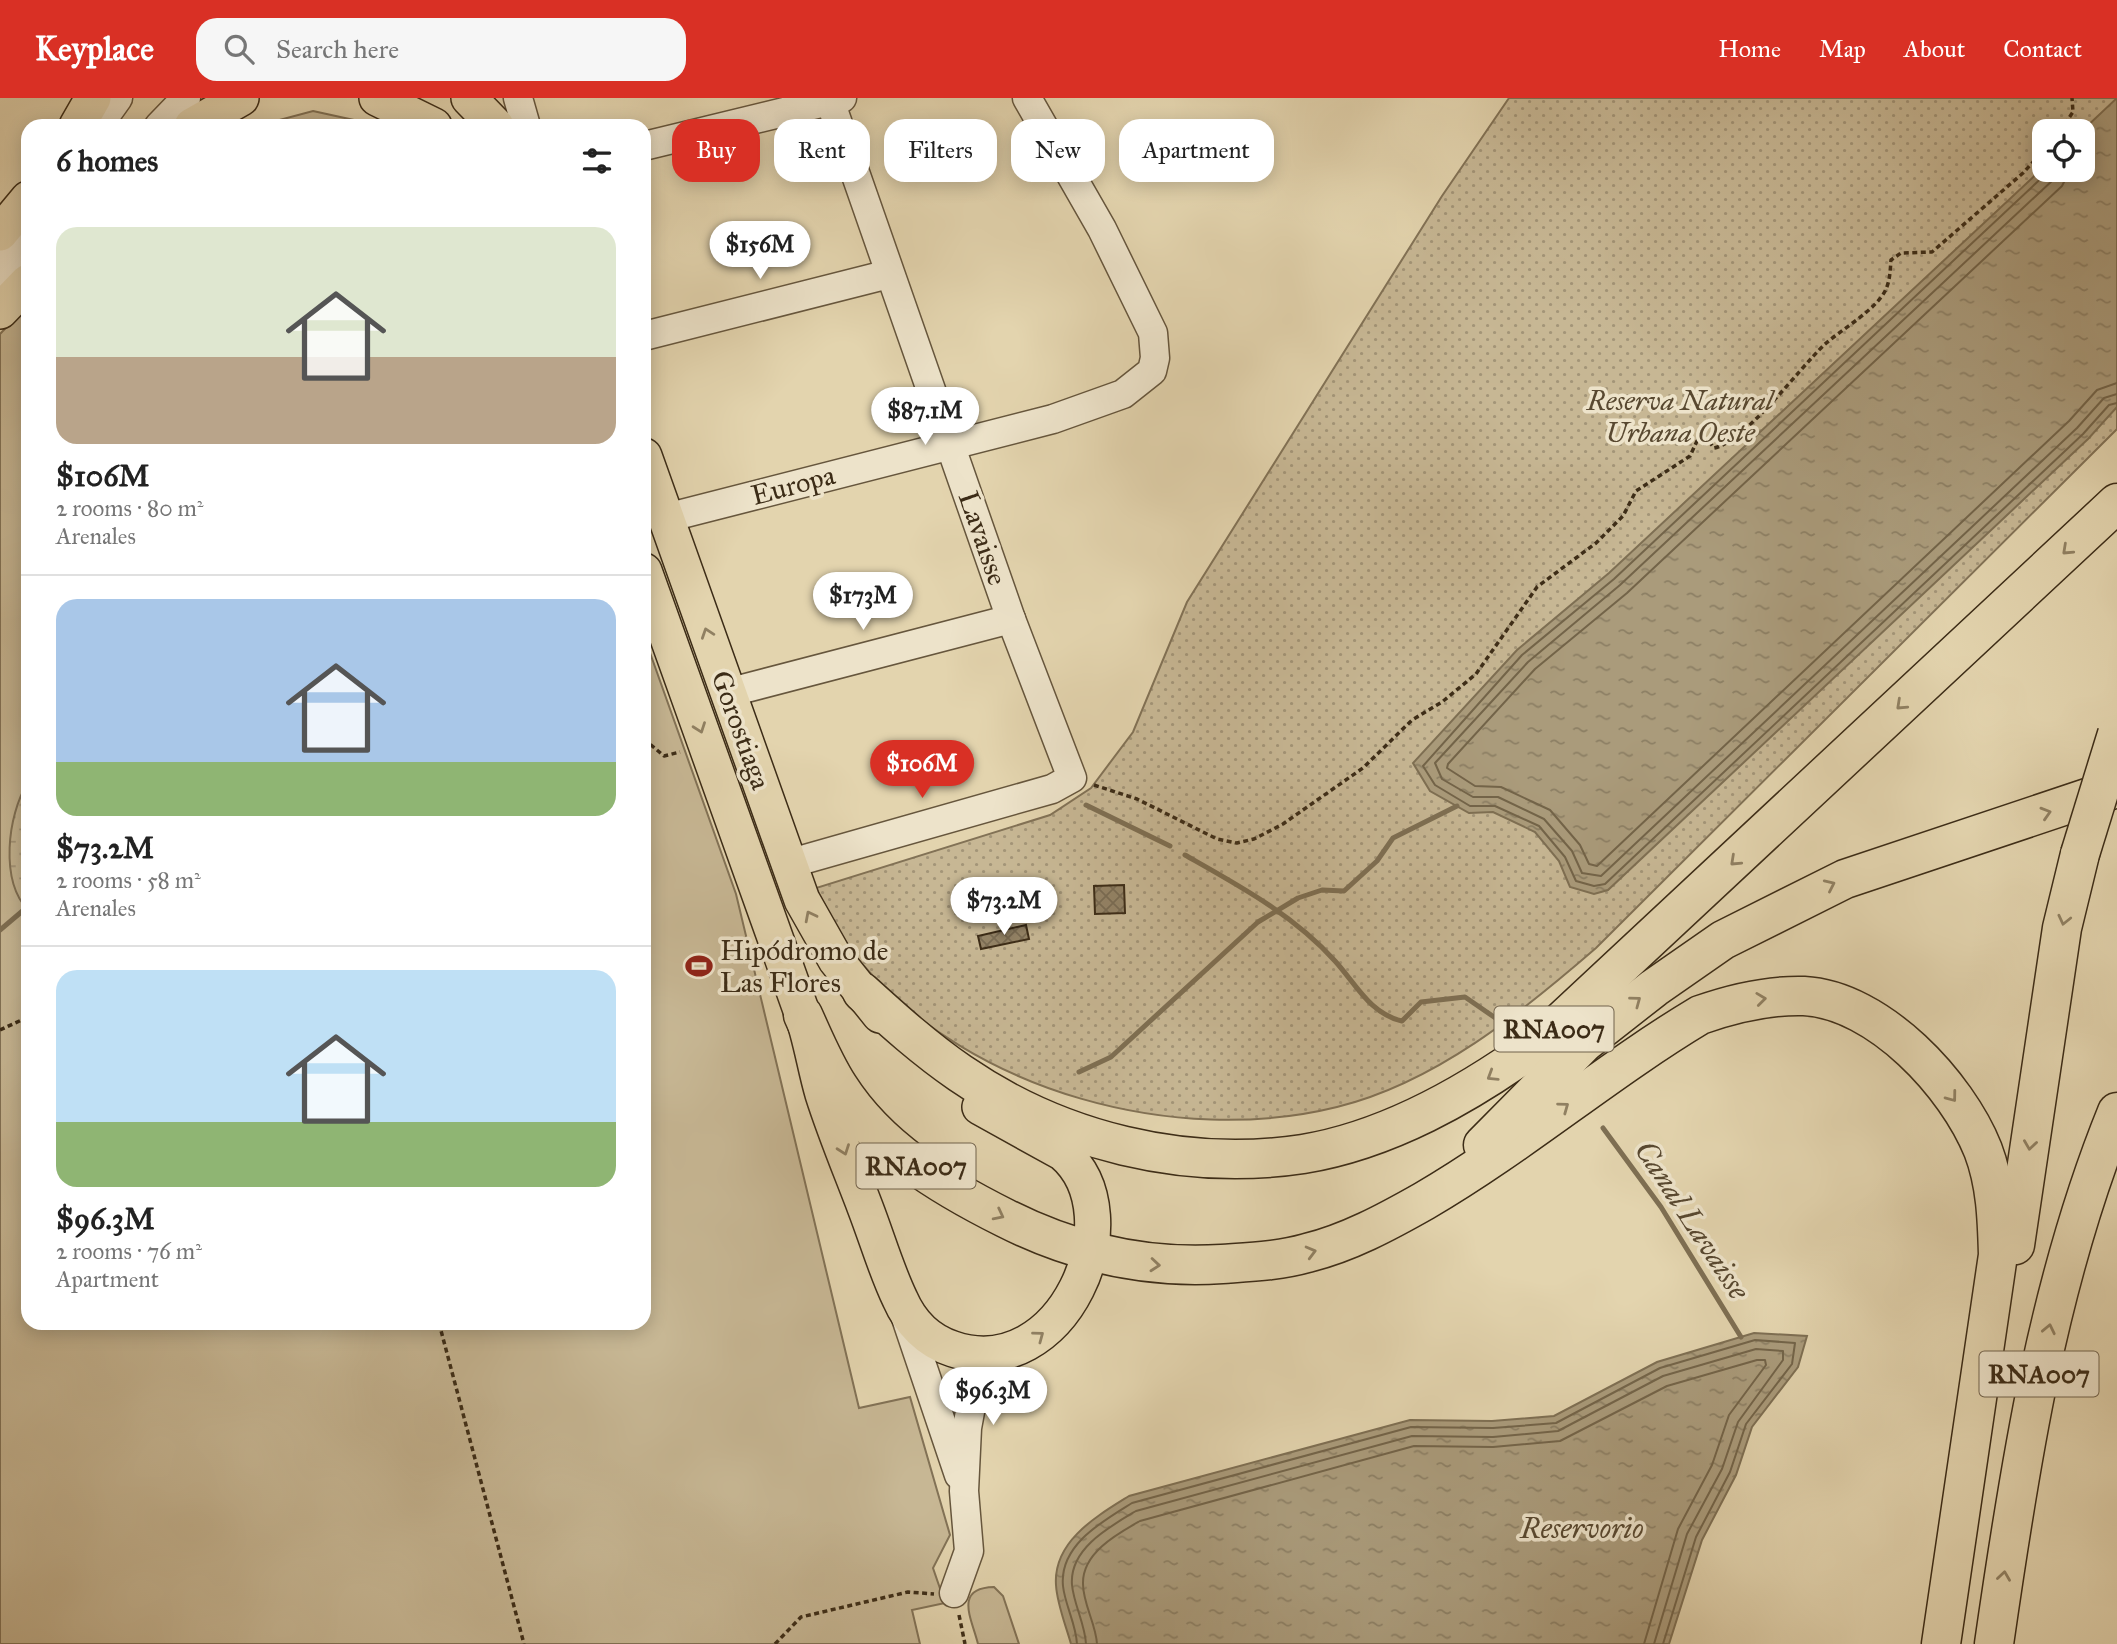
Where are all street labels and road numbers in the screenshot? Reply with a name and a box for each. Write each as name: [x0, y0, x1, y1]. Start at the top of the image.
street label: Europa: [747, 457, 839, 513]
street label: Lavaisse: [951, 486, 1015, 590]
street label: Gorostiaga: [703, 666, 779, 794]
road number: RNA007: [1494, 1006, 1614, 1052]
road number: RNA007: [856, 1144, 976, 1189]
road number: RNA007: [1980, 1352, 2098, 1396]

